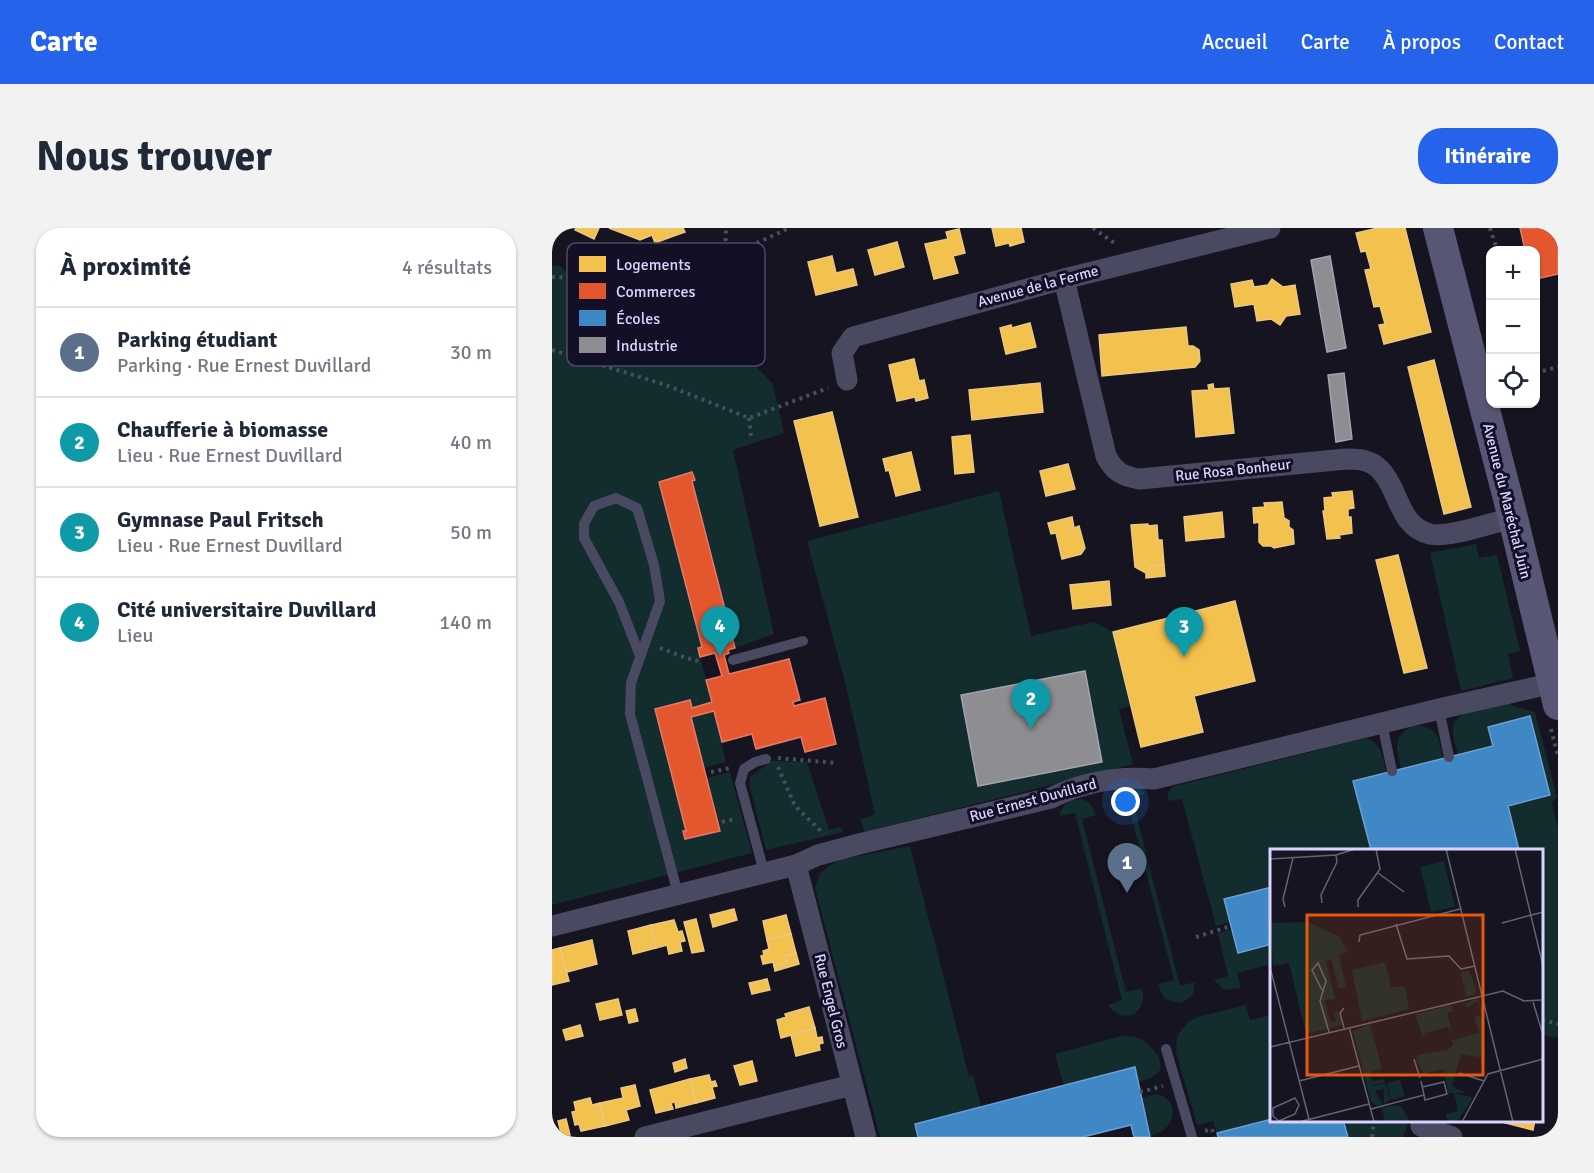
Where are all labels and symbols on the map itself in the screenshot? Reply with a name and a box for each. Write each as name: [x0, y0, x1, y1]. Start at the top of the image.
legend: [567, 243, 765, 366]
text: Logements: [616, 255, 691, 275]
street label: Avenue de la Ferme: [976, 261, 1100, 311]
text: Commerces: [616, 282, 695, 302]
text: Écoles: [616, 309, 660, 329]
text: Industrie: [616, 336, 678, 356]
street label: Avenue du Maréchal Juin: [1479, 421, 1535, 581]
street label: Rue Rosa Bonheur: [1174, 455, 1292, 485]
pin: 4: [700, 606, 740, 656]
pin: 3: [1164, 608, 1204, 657]
pin: 2: [1012, 680, 1050, 729]
street label: Rue Ernest Duvillard: [968, 774, 1098, 826]
your location: [1111, 787, 1140, 816]
pin: 1: [1108, 844, 1146, 893]
inset map: [1270, 849, 1543, 1122]
street label: Rue Engel Gros: [811, 952, 852, 1051]

